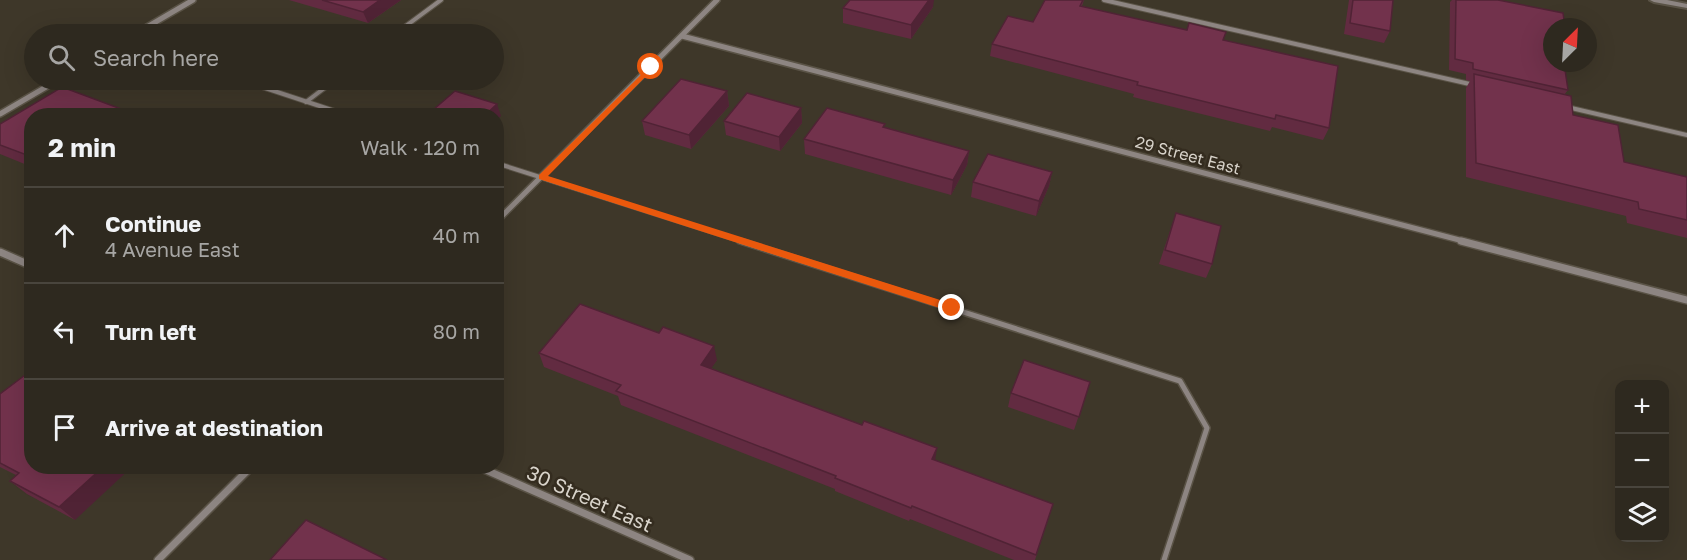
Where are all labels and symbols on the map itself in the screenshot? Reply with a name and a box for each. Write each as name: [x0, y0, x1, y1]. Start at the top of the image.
north arrow: [1543, 18, 1597, 72]
route start: [637, 53, 663, 79]
street label: 29 Street East: [1133, 131, 1243, 179]
route end: [938, 294, 964, 320]
street label: 30 Street East: [523, 460, 657, 536]

